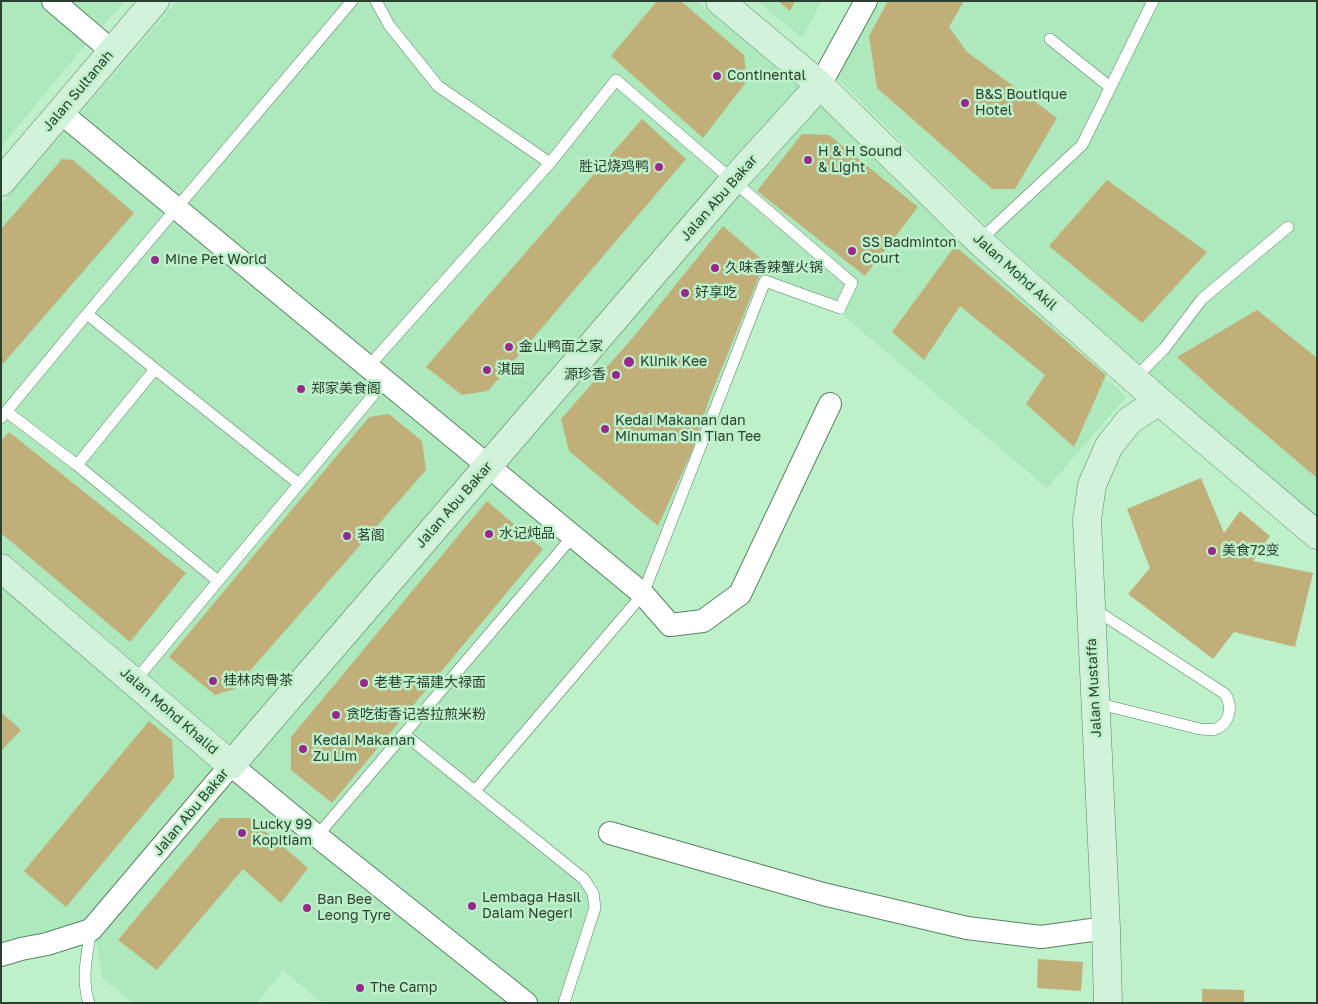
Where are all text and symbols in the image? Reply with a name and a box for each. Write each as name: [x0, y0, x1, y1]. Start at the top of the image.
street label: Jalan Sultanah: [39, 47, 117, 135]
place label: Continental: [727, 68, 806, 84]
marker: Continental: [711, 70, 723, 82]
place label: B&S Boutique Hotel: [975, 87, 1067, 120]
marker: B&S Boutique Hotel: [959, 97, 971, 109]
place label: H & H Sound & Light: [818, 144, 902, 176]
street label: Jalan Abu Bakar: [677, 152, 761, 244]
marker: H & H Sound & Light: [802, 154, 814, 166]
place label: 胜记烧鸡鸭: [579, 159, 649, 175]
marker: 胜记烧鸡鸭: [653, 161, 665, 173]
street label: Jalan Mohd Akil: [970, 230, 1060, 314]
place label: SS Badminton Court: [862, 235, 957, 268]
marker: SS Badminton Court: [846, 245, 858, 257]
place label: Mine Pet World: [165, 252, 267, 268]
marker: Mine Pet World: [149, 254, 161, 266]
place label: 久味香辣蟹火锅: [725, 260, 823, 276]
marker: 久味香辣蟹火锅: [709, 262, 721, 274]
place label: 好享吃: [695, 285, 737, 301]
marker: 好享吃: [679, 287, 691, 299]
place label: 金山鸭面之家: [519, 339, 603, 355]
marker: 金山鸭面之家: [503, 341, 515, 353]
place label: Klinik Kee: [640, 354, 707, 370]
marker: Klinik Kee: [622, 355, 636, 369]
place label: 淇园: [497, 362, 525, 378]
marker: 淇园: [481, 364, 493, 376]
place label: 源珍香: [564, 367, 606, 383]
marker: 源珍香: [610, 369, 622, 381]
place label: 郑家美食阁: [311, 381, 381, 397]
marker: 郑家美食阁: [295, 383, 307, 395]
place label: Kedai Makanan dan Minuman Sin Tian Tee: [615, 413, 761, 446]
marker: Kedai Makanan dan Minuman Sin Tian Tee: [599, 423, 611, 435]
street label: Jalan Abu Bakar: [412, 459, 496, 551]
place label: 水记炖品: [499, 526, 555, 542]
place label: 茗阁: [357, 528, 385, 544]
marker: 水记炖品: [483, 528, 495, 540]
marker: 茗阁: [341, 530, 353, 542]
place label: 美食72变: [1222, 543, 1280, 559]
marker: 美食72变: [1206, 545, 1218, 557]
street label: Jalan Mustaffa: [1083, 638, 1105, 738]
street label: Jalan Mohd Khalid: [117, 664, 221, 758]
place label: 桂林肉骨茶: [223, 673, 293, 689]
marker: 桂林肉骨茶: [207, 675, 219, 687]
place label: 老巷子福建大禄面: [374, 675, 486, 691]
marker: 老巷子福建大禄面: [358, 677, 370, 689]
place label: 贪吃街香记峇拉煎米粉: [346, 707, 486, 723]
marker: 贪吃街香记峇拉煎米粉: [330, 709, 342, 721]
place label: Kedai Makanan Zu Lim: [313, 733, 415, 766]
marker: Kedai Makanan Zu Lim: [297, 743, 309, 755]
street label: Jalan Abu Bakar: [150, 765, 232, 859]
place label: Lucky 99 Kopitiam: [252, 817, 312, 850]
marker: Lucky 99 Kopitiam: [236, 827, 248, 839]
place label: Lembaga Hasil Dalam Negeri: [482, 890, 581, 922]
place label: Ban Bee Leong Tyre: [317, 892, 391, 924]
marker: Lembaga Hasil Dalam Negeri: [466, 900, 478, 912]
marker: Ban Bee Leong Tyre: [301, 902, 313, 914]
place label: The Camp: [370, 980, 437, 996]
marker: The Camp: [354, 982, 366, 994]

